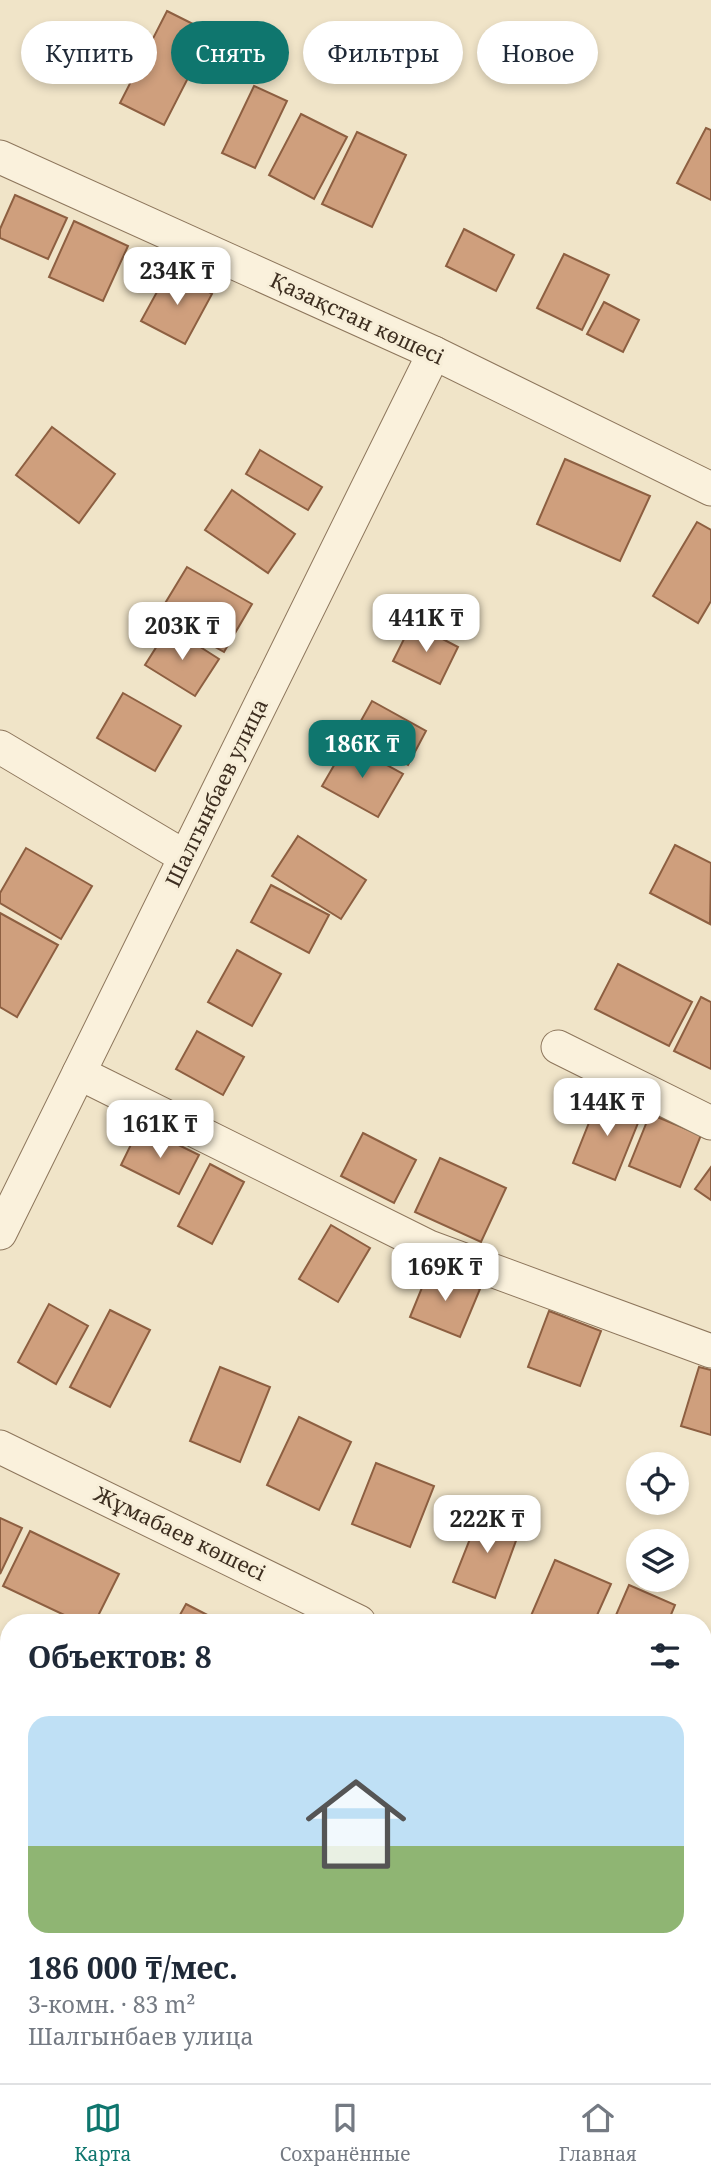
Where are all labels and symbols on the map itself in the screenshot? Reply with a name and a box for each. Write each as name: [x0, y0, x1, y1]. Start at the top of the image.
pin: 234K ₸: [120, 247, 234, 307]
street label: Қазақстан көшесі: [266, 265, 449, 371]
pin: 441K ₸: [369, 594, 483, 654]
pin: 203K ₸: [125, 602, 239, 662]
street label: Шалгынбаев улица: [158, 694, 274, 891]
pin: 186K ₸: [305, 720, 419, 780]
pin: 144K ₸: [550, 1078, 664, 1138]
pin: 161K ₸: [103, 1100, 217, 1160]
pin: 169K ₸: [388, 1244, 502, 1303]
street label: Жұмабаев көшесі: [89, 1479, 271, 1587]
pin: 222K ₸: [430, 1496, 544, 1555]

